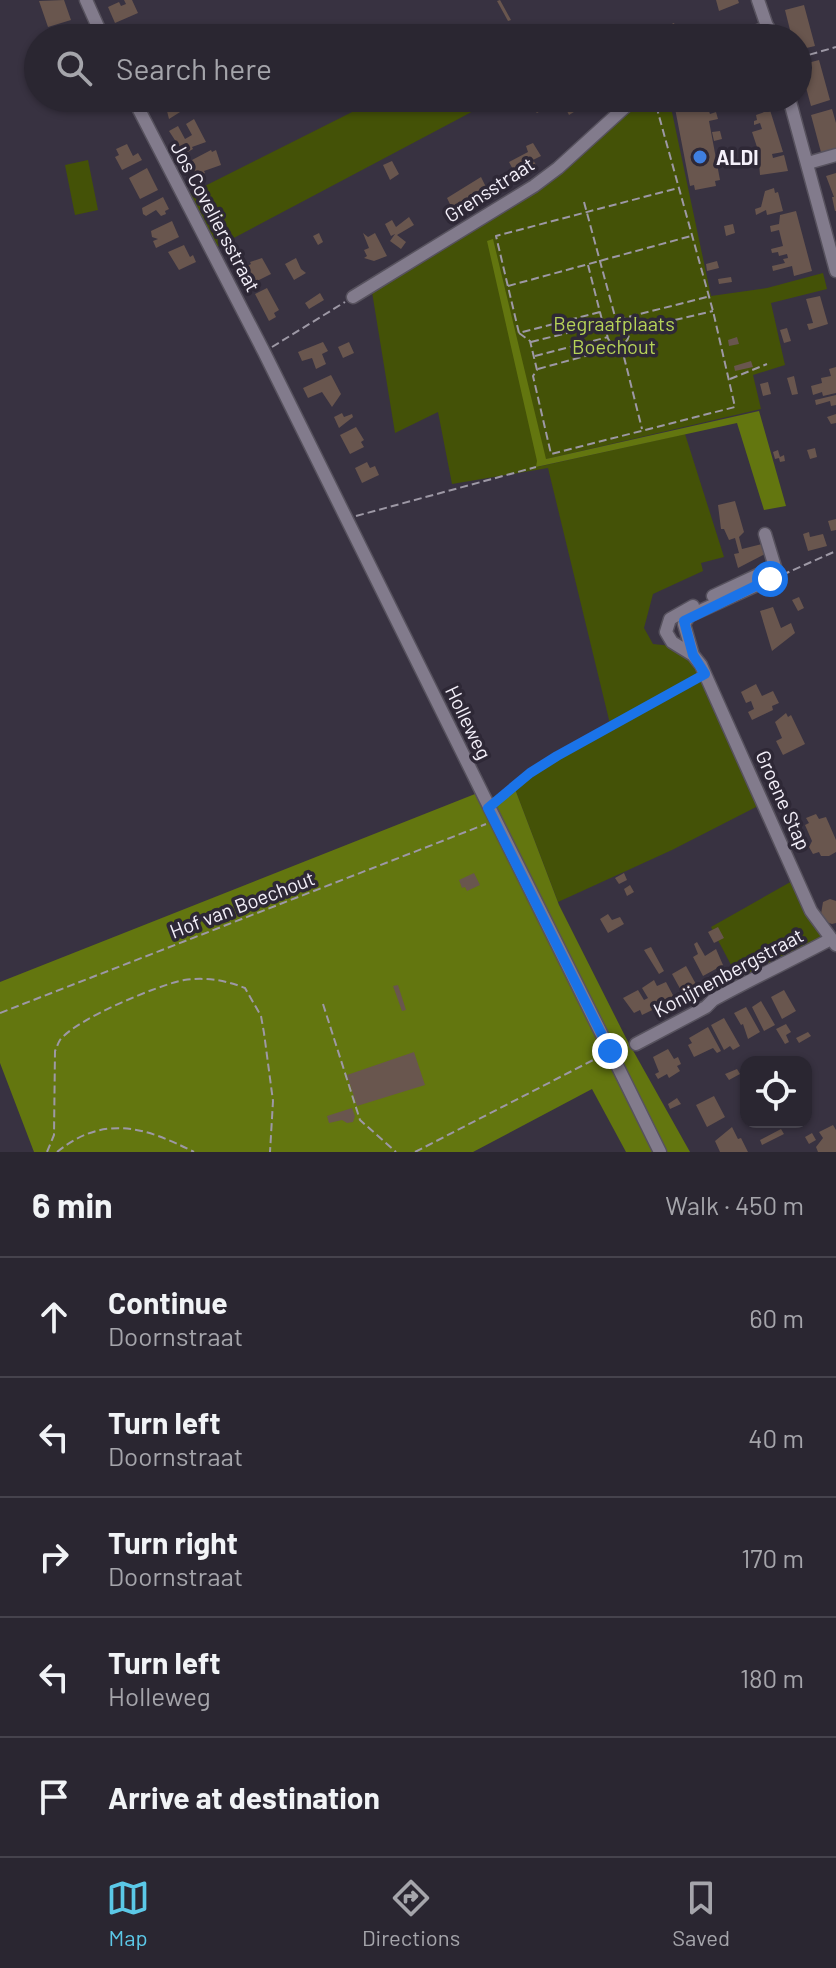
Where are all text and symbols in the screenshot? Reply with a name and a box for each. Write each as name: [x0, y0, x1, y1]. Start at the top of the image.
search box: [24, 24, 812, 112]
icon: search: [52, 46, 96, 90]
text: Search here: [116, 50, 272, 86]
street label: Jos Coveliersstraat: [166, 137, 266, 295]
place label: ALDI: [716, 145, 758, 169]
marker: ALDI: [691, 148, 709, 166]
street label: Grensstraat: [440, 151, 538, 227]
park label: Begraafplaats Boechout: [553, 311, 675, 358]
route start: [752, 561, 788, 597]
street label: Holleweg: [441, 681, 497, 763]
street label: Groene Stap: [751, 746, 817, 854]
street label: Hof van Boechout: [166, 865, 318, 943]
street label: Konijnenbergstraat: [649, 922, 807, 1022]
route end: [592, 1033, 628, 1069]
map controls: [740, 1056, 812, 1128]
button: locate: [740, 1056, 812, 1128]
text: 6 min: [32, 1184, 113, 1225]
text: Walk · 450 m: [665, 1189, 804, 1220]
text: Continue: [108, 1284, 228, 1320]
icon: ahead: [32, 1295, 76, 1339]
text: 60 m: [749, 1302, 804, 1333]
text: Doornstraat: [108, 1320, 243, 1351]
text: Turn left: [108, 1404, 221, 1440]
icon: left: [32, 1415, 76, 1459]
text: 40 m: [748, 1422, 804, 1453]
text: Doornstraat: [108, 1440, 243, 1471]
text: Turn right: [108, 1524, 238, 1560]
icon: right: [32, 1535, 76, 1579]
text: 170 m: [741, 1542, 804, 1573]
text: Doornstraat: [108, 1560, 243, 1591]
text: Turn left: [108, 1644, 221, 1680]
icon: left: [32, 1655, 76, 1699]
text: 180 m: [740, 1662, 804, 1693]
text: Holleweg: [108, 1680, 211, 1711]
icon: arrive: [32, 1775, 76, 1819]
text: Arrive at destination: [108, 1779, 380, 1815]
tab: Map: [106, 1876, 150, 1950]
tab: Directions: [362, 1876, 460, 1950]
tab: Saved: [672, 1876, 730, 1950]

